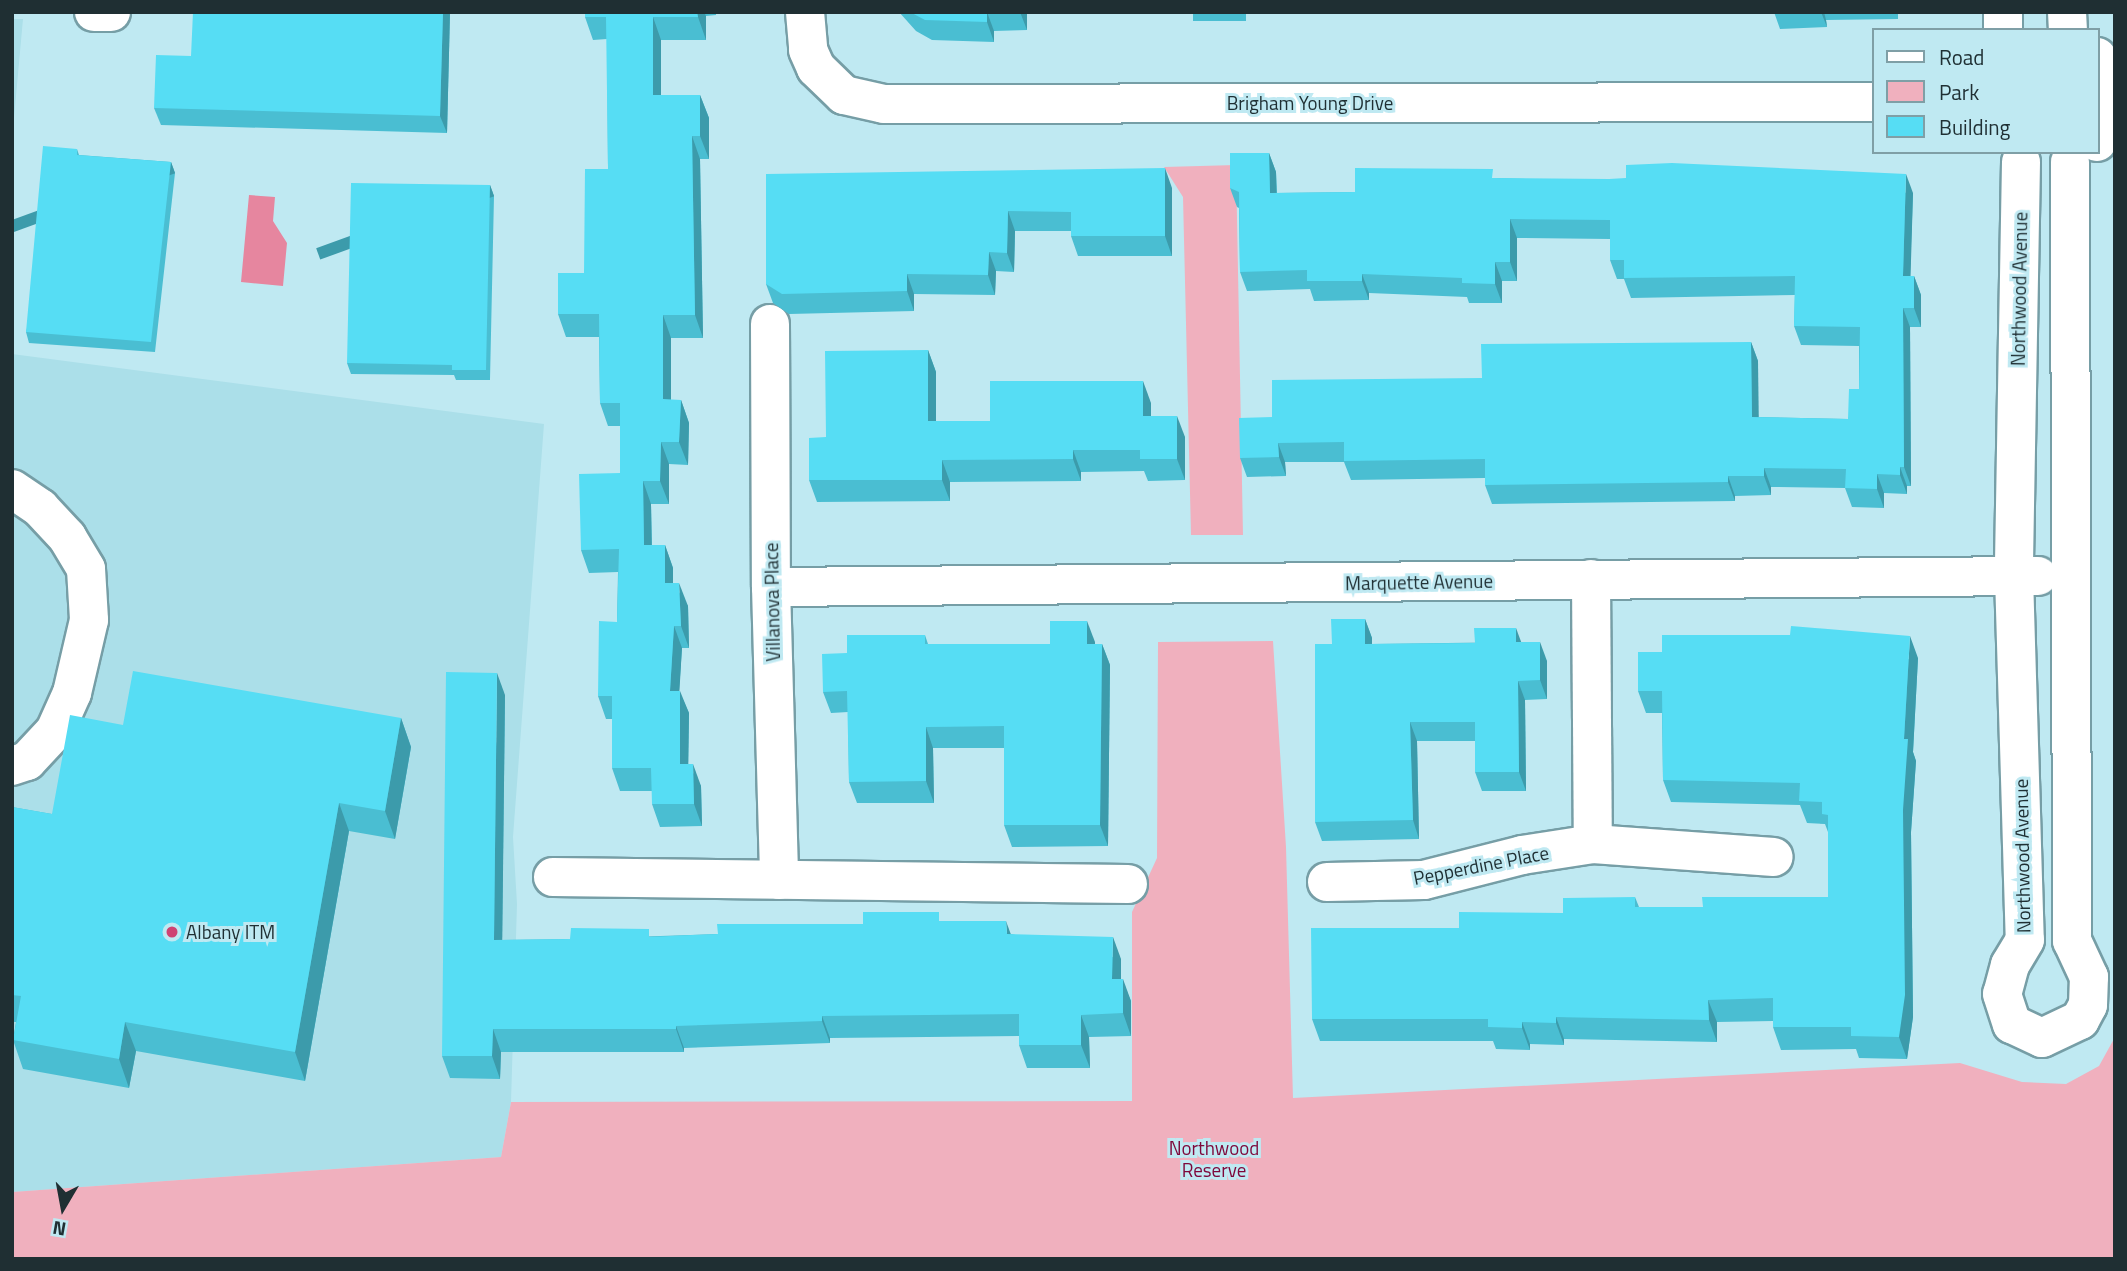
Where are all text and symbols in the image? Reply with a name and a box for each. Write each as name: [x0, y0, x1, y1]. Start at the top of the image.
legend: [1871, 28, 2099, 154]
text: Road: [1939, 41, 1984, 73]
text: Park: [1939, 76, 1979, 108]
street label: Brigham Young Drive: [1227, 92, 1393, 114]
text: Building: [1939, 111, 2010, 143]
street label: Northwood Avenue: [2006, 212, 2032, 366]
street label: Villanova Place: [760, 542, 784, 662]
street label: Marquette Avenue: [1345, 569, 1493, 595]
street label: Northwood Avenue: [2009, 779, 2035, 933]
street label: Pepperdine Place: [1411, 841, 1551, 889]
place label: Albany ITM: [186, 921, 275, 943]
marker: Albany ITM: [164, 924, 180, 940]
park label: Northwood Reserve: [1169, 1137, 1259, 1181]
north arrow: [28, 1173, 98, 1243]
text: N: [50, 1214, 68, 1245]

